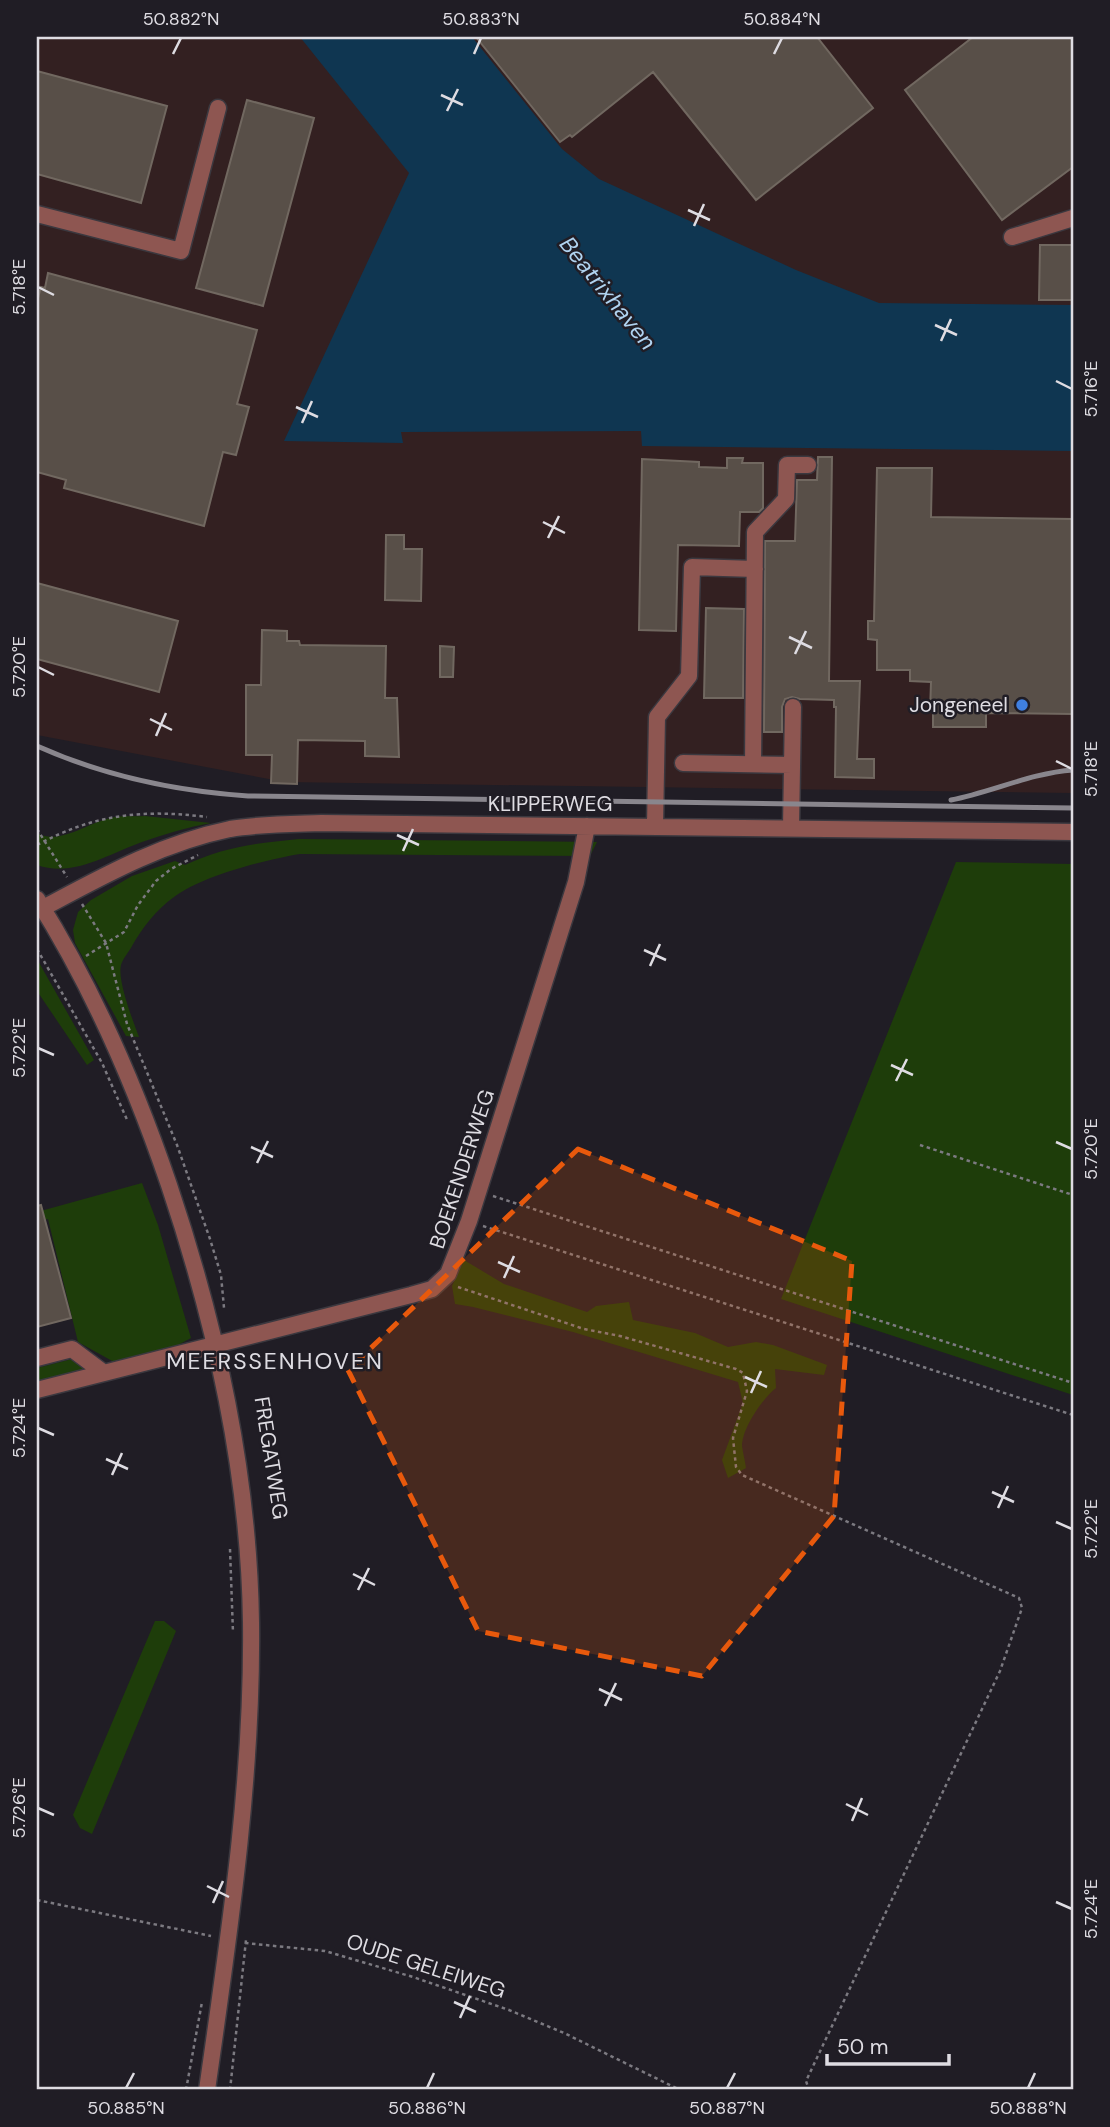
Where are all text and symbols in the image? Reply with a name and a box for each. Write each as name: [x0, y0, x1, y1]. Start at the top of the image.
text: 50.882°N: [143, 7, 219, 31]
text: 50.883°N: [442, 7, 520, 31]
text: 50.884°N: [743, 7, 821, 31]
water label: Beatrixhaven: [553, 230, 663, 356]
text: 5.718°E: [7, 259, 31, 315]
text: 5.716°E: [1079, 361, 1103, 417]
text: 5.720°E: [7, 636, 31, 698]
place label: Jongeneel: [909, 691, 1008, 719]
marker: Jongeneel: [1014, 697, 1030, 713]
text: 5.718°E: [1079, 741, 1103, 797]
street label: KLIPPERWEG: [488, 790, 612, 818]
text: 5.722°E: [7, 1018, 31, 1078]
street label: BOEKENDERWEG: [423, 1086, 501, 1252]
text: 5.720°E: [1079, 1118, 1103, 1180]
district label: MEERSSENHOVEN: [166, 1346, 384, 1376]
street label: FREGATWEG: [247, 1395, 295, 1521]
text: 5.724°E: [7, 1398, 31, 1458]
text: 5.722°E: [1079, 1499, 1103, 1559]
text: 5.726°E: [7, 1777, 31, 1839]
text: 5.724°E: [1079, 1879, 1103, 1939]
street label: OUDE GELEIWEG: [343, 1927, 509, 2005]
scale bar: [827, 2022, 949, 2066]
text: 50 m: [837, 2033, 888, 2061]
text: 50.885°N: [87, 2096, 165, 2120]
text: 50.886°N: [388, 2096, 466, 2120]
text: 50.887°N: [689, 2096, 765, 2120]
text: 50.888°N: [989, 2096, 1067, 2120]

